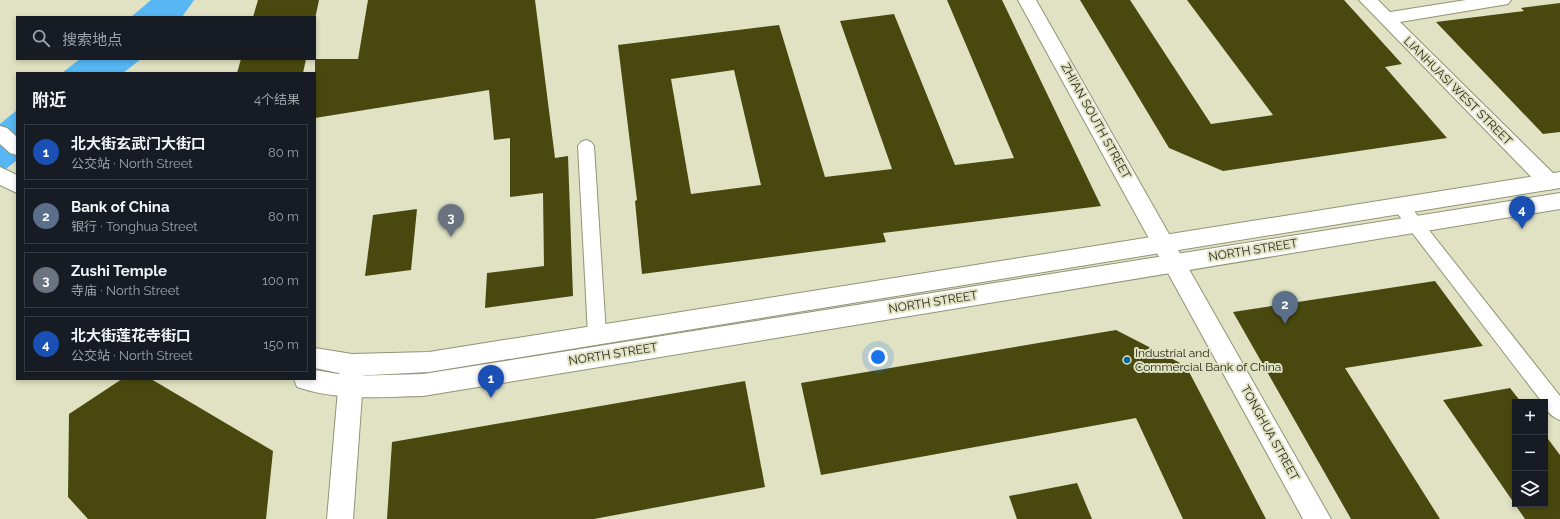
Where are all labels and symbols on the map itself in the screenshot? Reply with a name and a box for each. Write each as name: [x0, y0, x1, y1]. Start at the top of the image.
street label: LIANHUASI WEST STREET: [1401, 34, 1515, 148]
street label: ZHI'AN SOUTH STREET: [1058, 61, 1134, 182]
pin: 4: [1509, 196, 1535, 229]
pin: 3: [438, 204, 464, 237]
street label: NORTH STREET: [1208, 236, 1299, 264]
street label: NORTH STREET: [888, 288, 979, 316]
pin: 2: [1272, 291, 1298, 324]
street label: NORTH STREET: [568, 340, 659, 368]
place label: Industrial and Commercial Bank of China: [1135, 346, 1281, 374]
your location: [868, 347, 888, 367]
marker: Industrial and Commercial Bank of China: [1122, 355, 1132, 365]
pin: 1: [478, 365, 504, 398]
street label: TONGHUA STREET: [1238, 383, 1302, 484]

